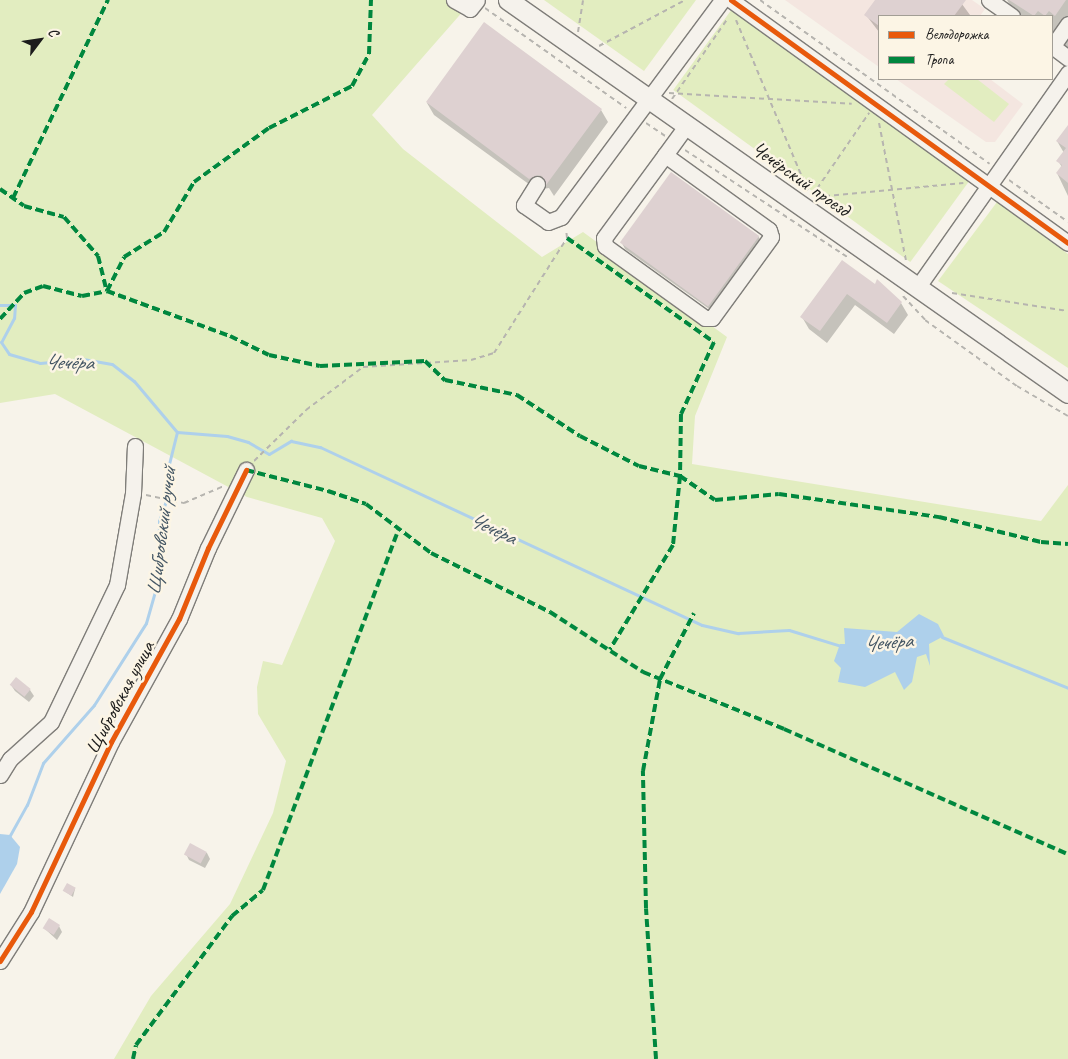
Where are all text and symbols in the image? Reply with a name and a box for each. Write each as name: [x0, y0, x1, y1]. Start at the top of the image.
north arrow: [15, 15, 65, 65]
legend: [878, 15, 1053, 80]
text: С: [44, 25, 62, 39]
text: Велодорожка: [925, 25, 988, 44]
text: Тропа: [925, 50, 953, 69]
street label: Чечёрский проезд: [747, 136, 855, 222]
water label: Чечёра: [44, 349, 94, 375]
water label: Щибровский ручей: [141, 466, 181, 596]
water label: Чечёра: [466, 506, 520, 550]
water label: Чечёра: [863, 627, 913, 657]
street label: Щибровская улица: [80, 637, 160, 757]

